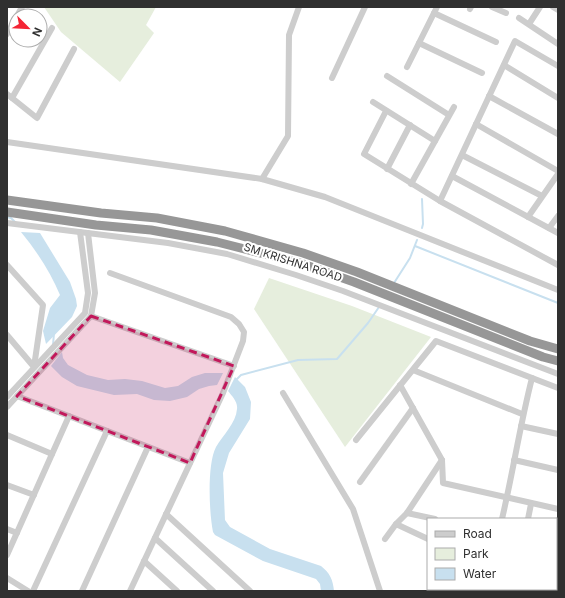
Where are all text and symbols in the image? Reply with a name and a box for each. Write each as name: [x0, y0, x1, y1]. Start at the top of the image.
north arrow: [8, 8, 48, 48]
text: N: [29, 25, 45, 39]
street label: SM KRISHNA ROAD: [242, 240, 344, 284]
legend: [427, 518, 557, 590]
text: Road: [463, 526, 492, 541]
text: Park: [463, 546, 489, 561]
text: Water: [463, 566, 497, 581]

